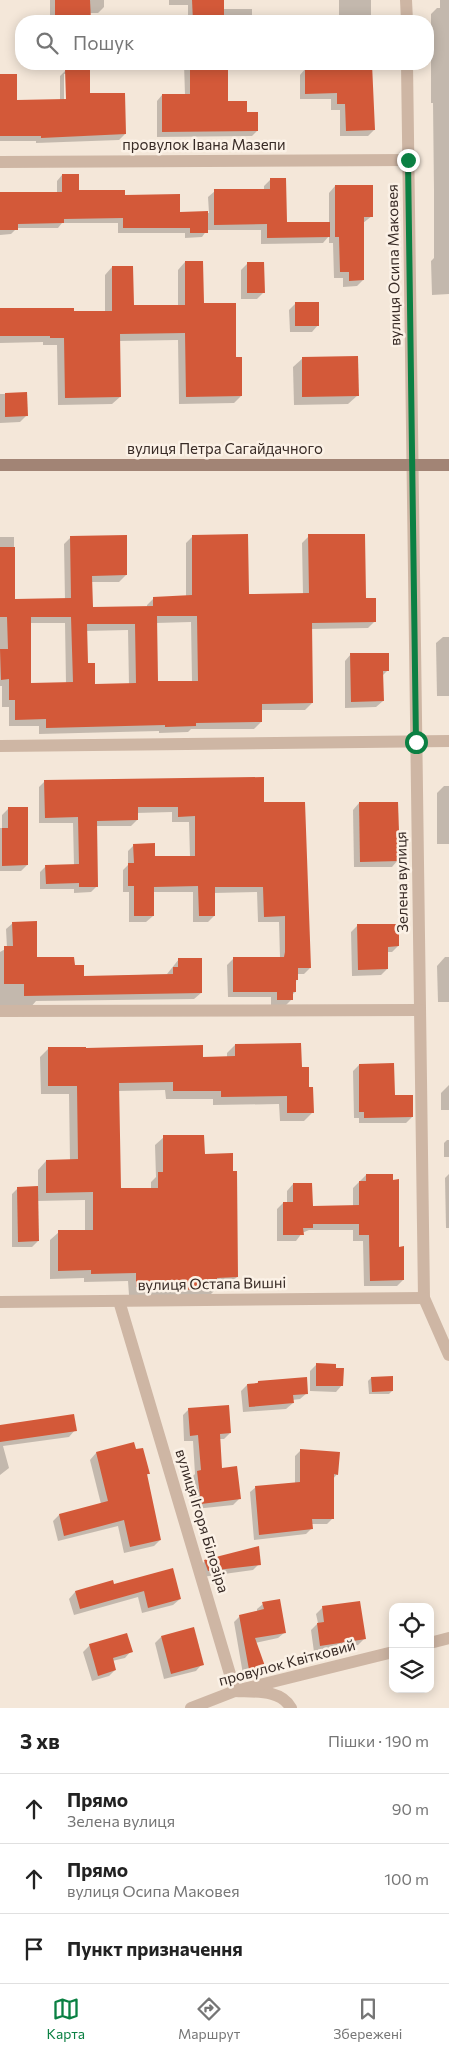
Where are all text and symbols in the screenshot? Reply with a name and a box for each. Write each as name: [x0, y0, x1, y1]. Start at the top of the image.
search box: [15, 15, 434, 70]
icon: search: [33, 29, 61, 57]
text: Пошук: [73, 31, 134, 54]
street label: провулок Івана Мазепи: [122, 135, 286, 153]
route end: [397, 149, 420, 172]
street label: вулиця Осипа Маковея: [383, 184, 403, 346]
street label: вулиця Петра Сагайдачного: [127, 439, 323, 457]
route start: [405, 731, 428, 754]
street label: Зелена вулиця: [391, 831, 411, 933]
street label: вулиця Остапа Вишні: [137, 1273, 287, 1293]
street label: вулиця Ігоря Білозіра: [172, 1447, 233, 1595]
map controls: [389, 1603, 434, 1693]
button: locate: [389, 1603, 434, 1648]
street label: провулок Квітковий: [216, 1635, 357, 1689]
button: layers: [389, 1648, 434, 1693]
text: 3 хв: [20, 1728, 60, 1753]
text: Пішки · 190 m: [328, 1731, 429, 1750]
text: Прямо: [67, 1788, 128, 1811]
icon: ahead: [20, 1795, 48, 1823]
text: 90 m: [392, 1799, 429, 1818]
text: Зелена вулиця: [67, 1811, 175, 1830]
text: Прямо: [67, 1858, 128, 1881]
icon: ahead: [20, 1865, 48, 1893]
text: 100 m: [384, 1869, 429, 1888]
text: вулиця Осипа Маковея: [67, 1881, 240, 1900]
icon: arrive: [20, 1935, 48, 1963]
text: Пункт призначення: [67, 1937, 243, 1960]
tab: Карта: [47, 1995, 85, 2042]
tab: Маршрут: [178, 1995, 240, 2042]
tab: Збережені: [333, 1995, 402, 2042]

